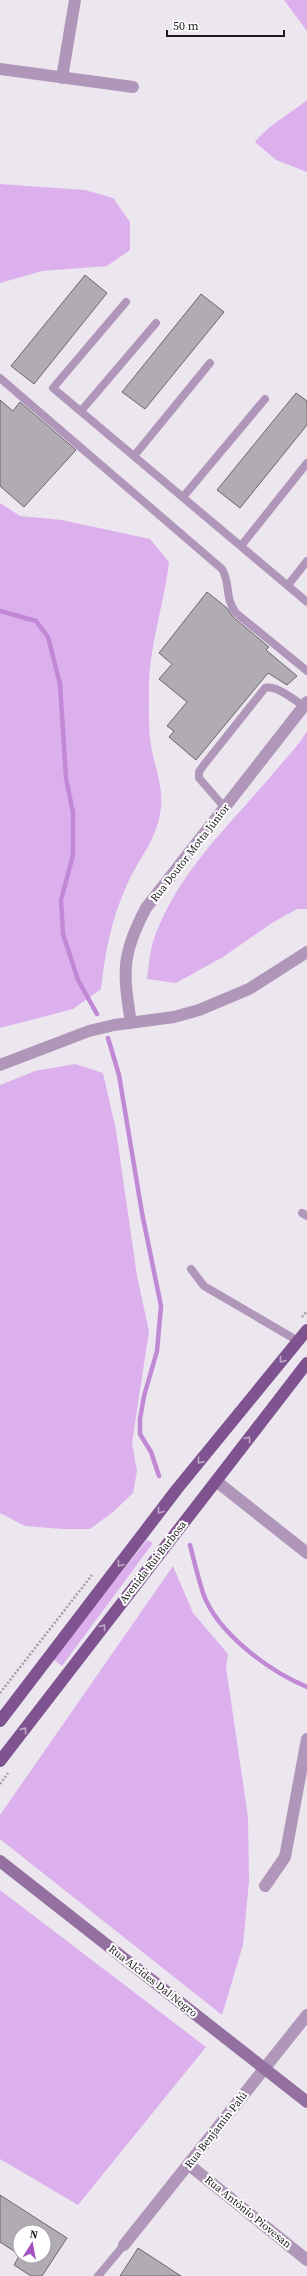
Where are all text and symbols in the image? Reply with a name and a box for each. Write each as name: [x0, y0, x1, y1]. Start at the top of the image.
scale bar: [167, 12, 284, 38]
text: 50 m: [173, 18, 199, 34]
street label: Rua Doutor Motta Júnior: [147, 801, 233, 905]
one-way arrow: [280, 1356, 287, 1363]
one-way arrow: [243, 1436, 250, 1443]
one-way arrow: [198, 1457, 205, 1464]
one-way arrow: [158, 1507, 165, 1514]
street label: Avenida Rui Barbosa: [116, 1517, 190, 1606]
one-way arrow: [117, 1560, 125, 1567]
one-way arrow: [98, 1625, 105, 1632]
one-way arrow: [19, 1728, 26, 1735]
street label: Rua Alcides Dal Negro: [105, 1941, 201, 2021]
street label: Rua Benjamin Palú: [181, 2088, 251, 2171]
street label: Rua Antônio Piovesan: [201, 2172, 295, 2252]
north arrow: [12, 2224, 52, 2264]
text: N: [28, 2227, 39, 2243]

